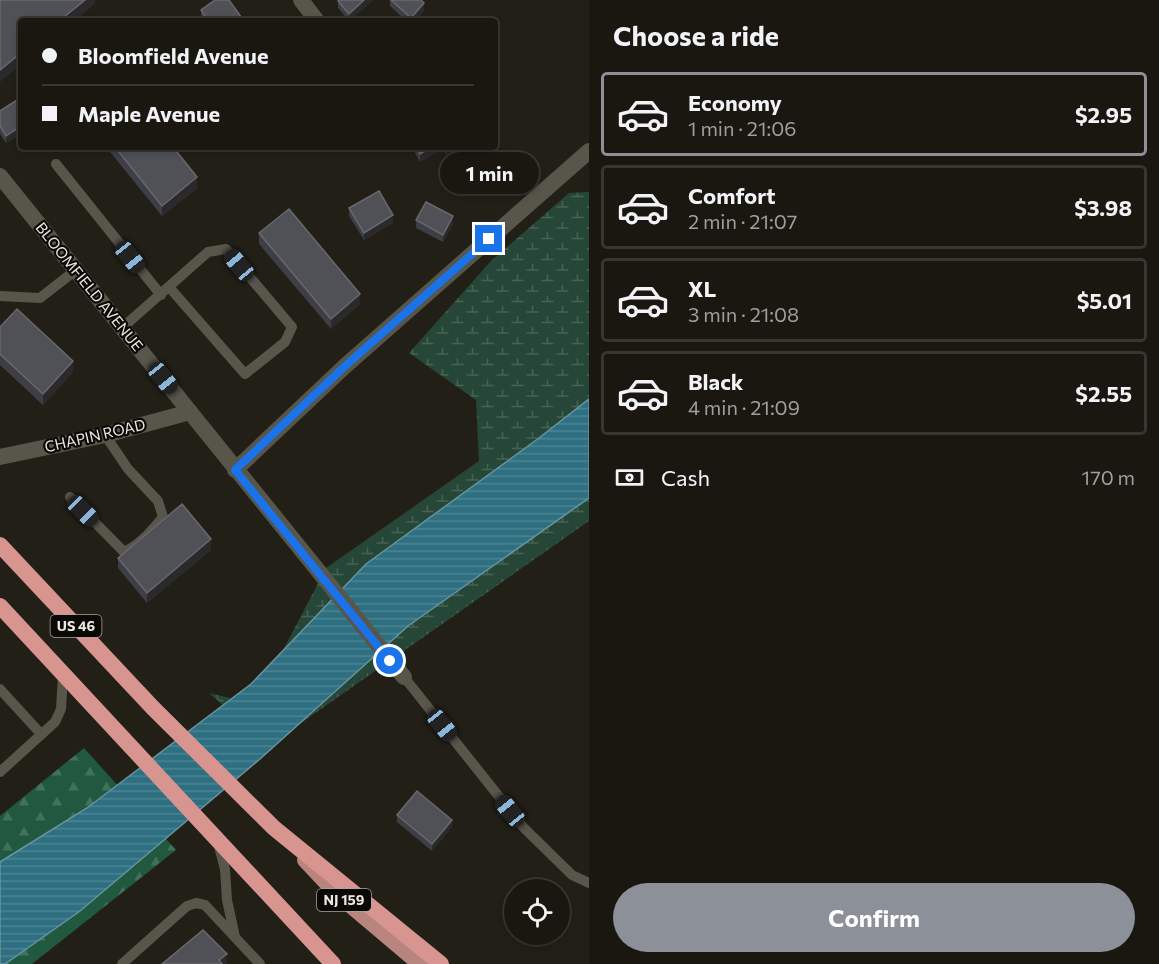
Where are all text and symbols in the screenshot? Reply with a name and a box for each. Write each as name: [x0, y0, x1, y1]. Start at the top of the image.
text: Choose a ride: [613, 19, 779, 52]
text: Bloomfield Avenue: [78, 42, 269, 69]
icon: car: [616, 87, 670, 141]
text: Economy: [688, 89, 782, 116]
text: Maple Avenue: [78, 100, 220, 127]
text: $2.95: [1075, 101, 1132, 128]
text: 1 min · 21:06: [688, 116, 796, 140]
callout: 1 min: [440, 152, 538, 194]
text: 1 min: [466, 161, 513, 185]
icon: car: [616, 180, 670, 234]
text: Comfort: [688, 182, 776, 209]
text: $3.98: [1074, 194, 1132, 221]
text: 2 min · 21:07: [688, 209, 797, 233]
street label: BLOOMFIELD AVENUE: [32, 218, 147, 354]
route end: [475, 225, 502, 252]
car: [112, 237, 148, 277]
car: [221, 245, 257, 285]
icon: car: [616, 273, 670, 327]
text: XL: [688, 275, 716, 302]
text: $5.01: [1077, 287, 1132, 314]
text: 3 min · 21:08: [688, 302, 799, 326]
car: [145, 358, 181, 398]
icon: car: [616, 366, 670, 420]
text: Black: [688, 368, 743, 395]
text: $2.55: [1075, 380, 1132, 407]
text: 4 min · 21:09: [688, 395, 800, 419]
street label: CHAPIN ROAD: [43, 415, 147, 455]
icon: cash: [613, 461, 646, 494]
text: Cash: [661, 464, 710, 491]
text: 170 m: [1082, 465, 1135, 489]
car: [64, 492, 102, 530]
road number: US 46: [50, 615, 101, 637]
route start: [376, 647, 403, 674]
car: [424, 705, 460, 745]
car: [492, 791, 528, 831]
map controls: [504, 879, 570, 945]
button: locate: [504, 879, 570, 945]
button: Confirm: [613, 883, 1135, 952]
road number: NJ 159: [317, 889, 371, 911]

